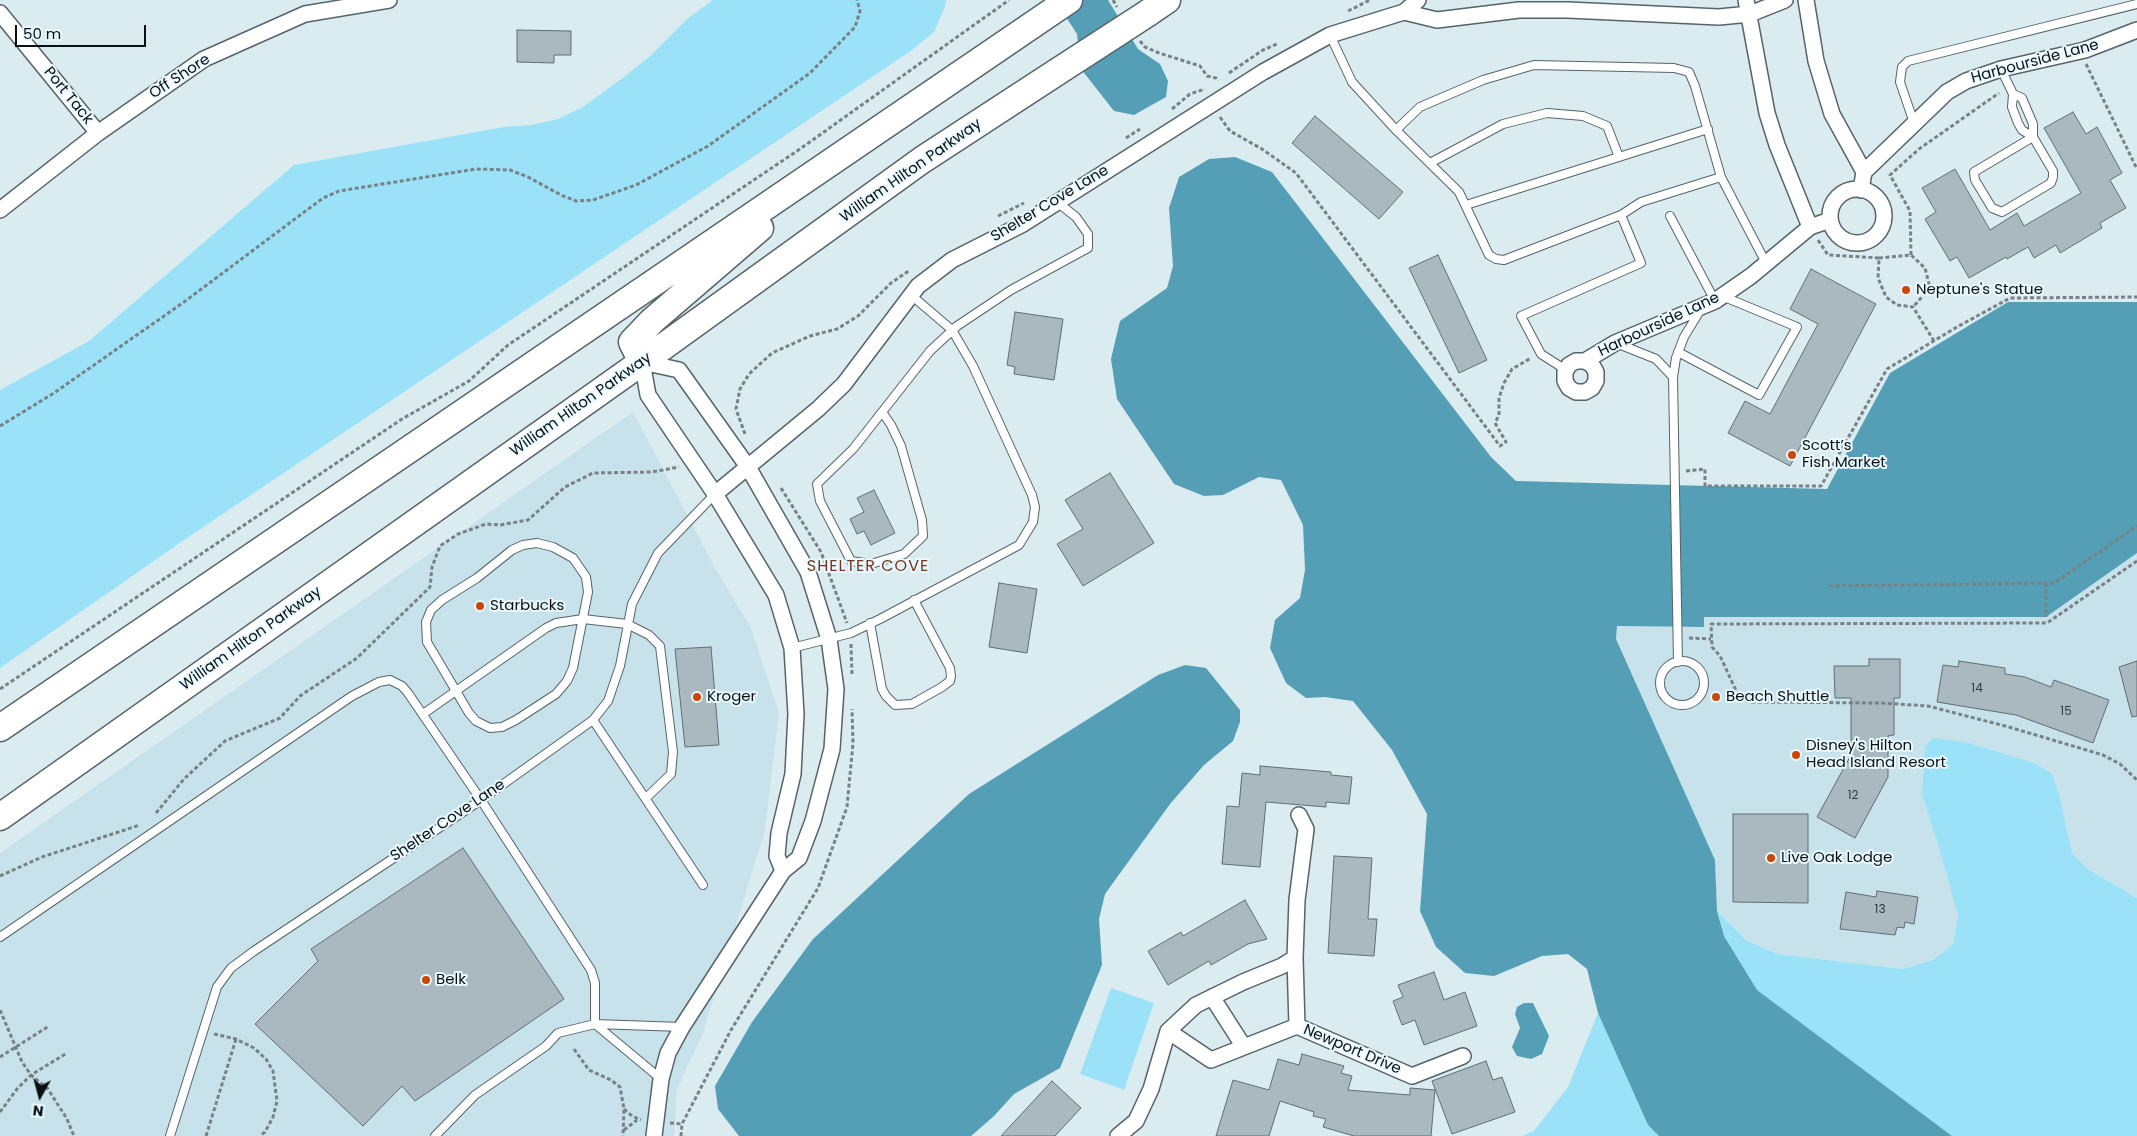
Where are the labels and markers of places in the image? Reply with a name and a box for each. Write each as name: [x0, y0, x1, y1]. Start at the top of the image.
place label: Neptune's Statue: [1916, 281, 2043, 299]
marker: Neptune's Statue: [1900, 284, 1912, 296]
place label: Scott’s Fish Market: [1802, 437, 1886, 472]
marker: Scott’s Fish Market: [1786, 449, 1798, 461]
place label: Starbucks: [490, 597, 564, 615]
marker: Starbucks: [474, 600, 486, 612]
place label: Kroger: [707, 688, 756, 706]
place label: Beach Shuttle: [1726, 688, 1829, 706]
marker: Kroger: [691, 691, 703, 703]
marker: Beach Shuttle: [1710, 691, 1722, 703]
place label: Disney's Hilton Head Island Resort: [1806, 737, 1946, 772]
marker: Disney's Hilton Head Island Resort: [1790, 749, 1802, 761]
place label: Live Oak Lodge: [1781, 849, 1892, 867]
marker: Live Oak Lodge: [1765, 852, 1777, 864]
place label: Belk: [436, 971, 466, 989]
marker: Belk: [420, 974, 432, 986]

